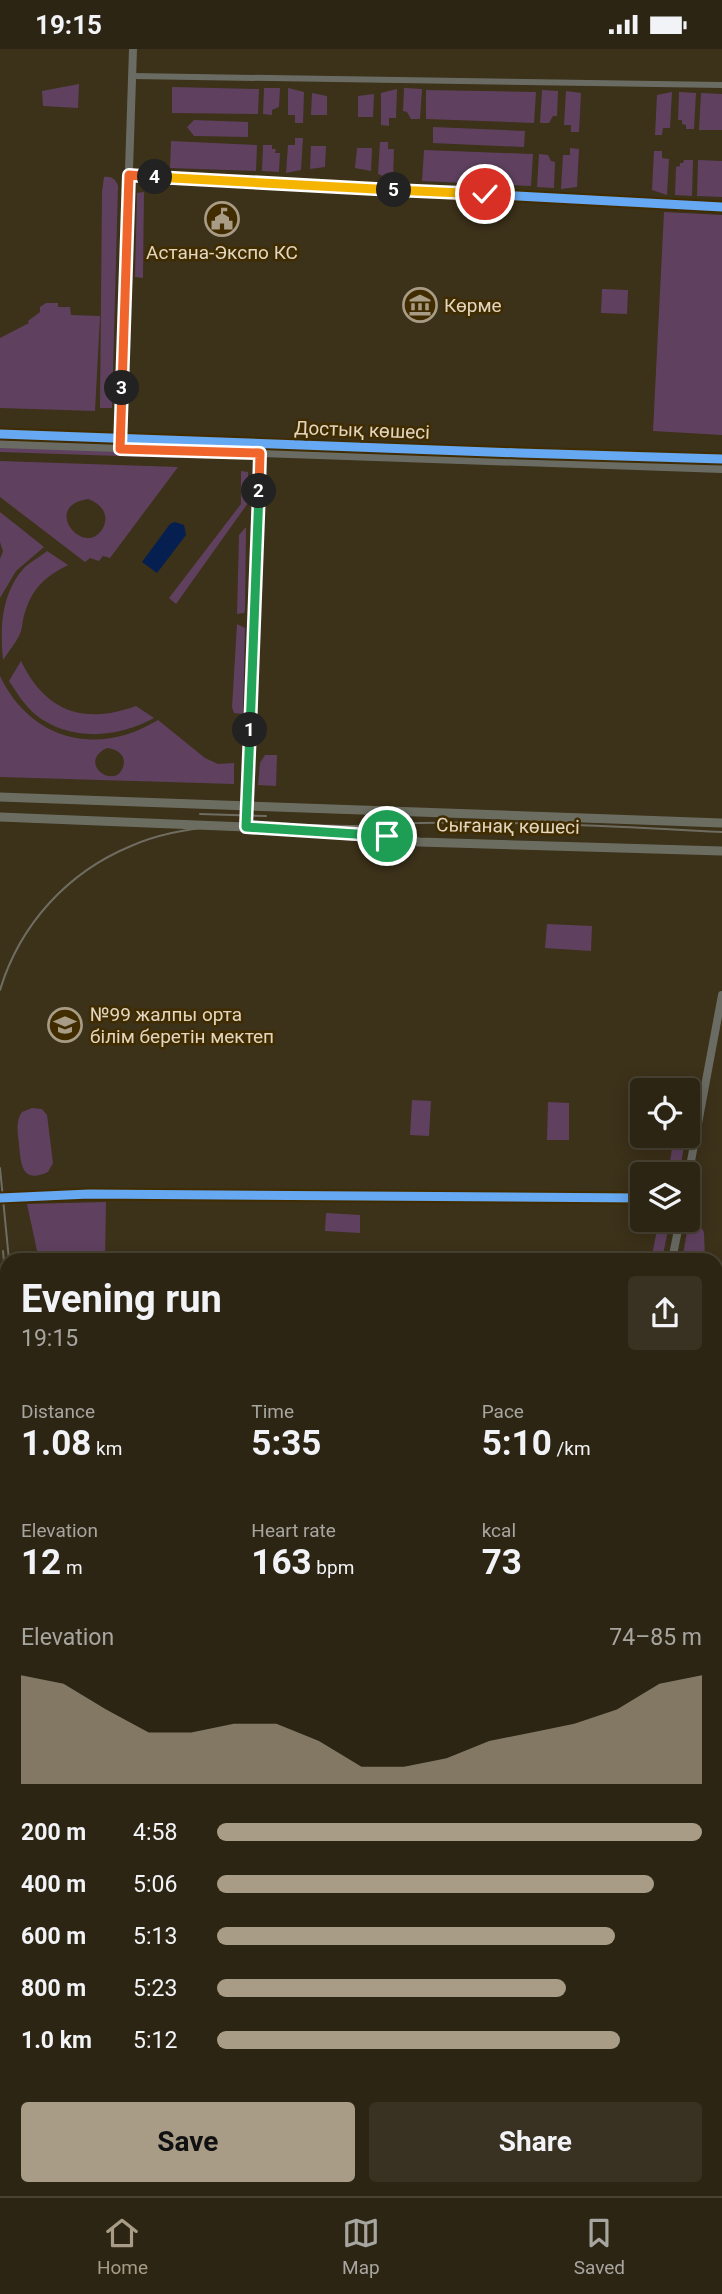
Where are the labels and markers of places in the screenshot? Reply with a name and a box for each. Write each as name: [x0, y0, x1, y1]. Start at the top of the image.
pin: 4: [138, 159, 172, 195]
pin: [455, 164, 515, 224]
pin: 5: [376, 173, 412, 207]
public building icon: Астана-Экспо КС: [203, 200, 241, 238]
place label: Астана-Экспо КС: [146, 241, 298, 264]
museum icon: Көрме: [401, 286, 439, 324]
place label: Көрме: [444, 294, 502, 317]
pin: 3: [104, 371, 140, 405]
pin: 2: [242, 473, 276, 509]
pin: 1: [232, 713, 268, 747]
pin: [357, 806, 417, 866]
place label: №99 жалпы орта білім беретін мектеп: [90, 1003, 274, 1048]
school or university icon: №99 жалпы орта білім беретін мектеп: [46, 1006, 84, 1044]

